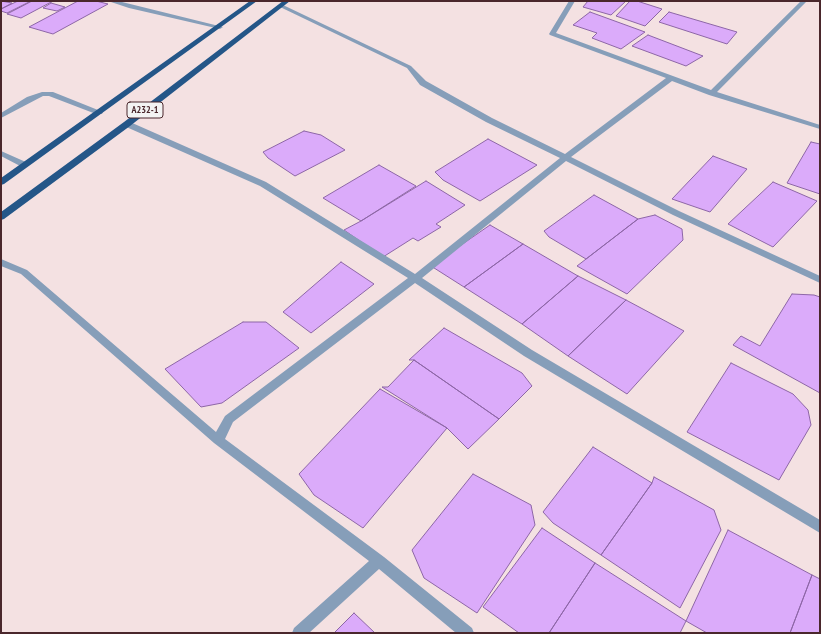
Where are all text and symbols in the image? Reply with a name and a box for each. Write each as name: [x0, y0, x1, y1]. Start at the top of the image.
road number: A232-1: [127, 102, 163, 118]

